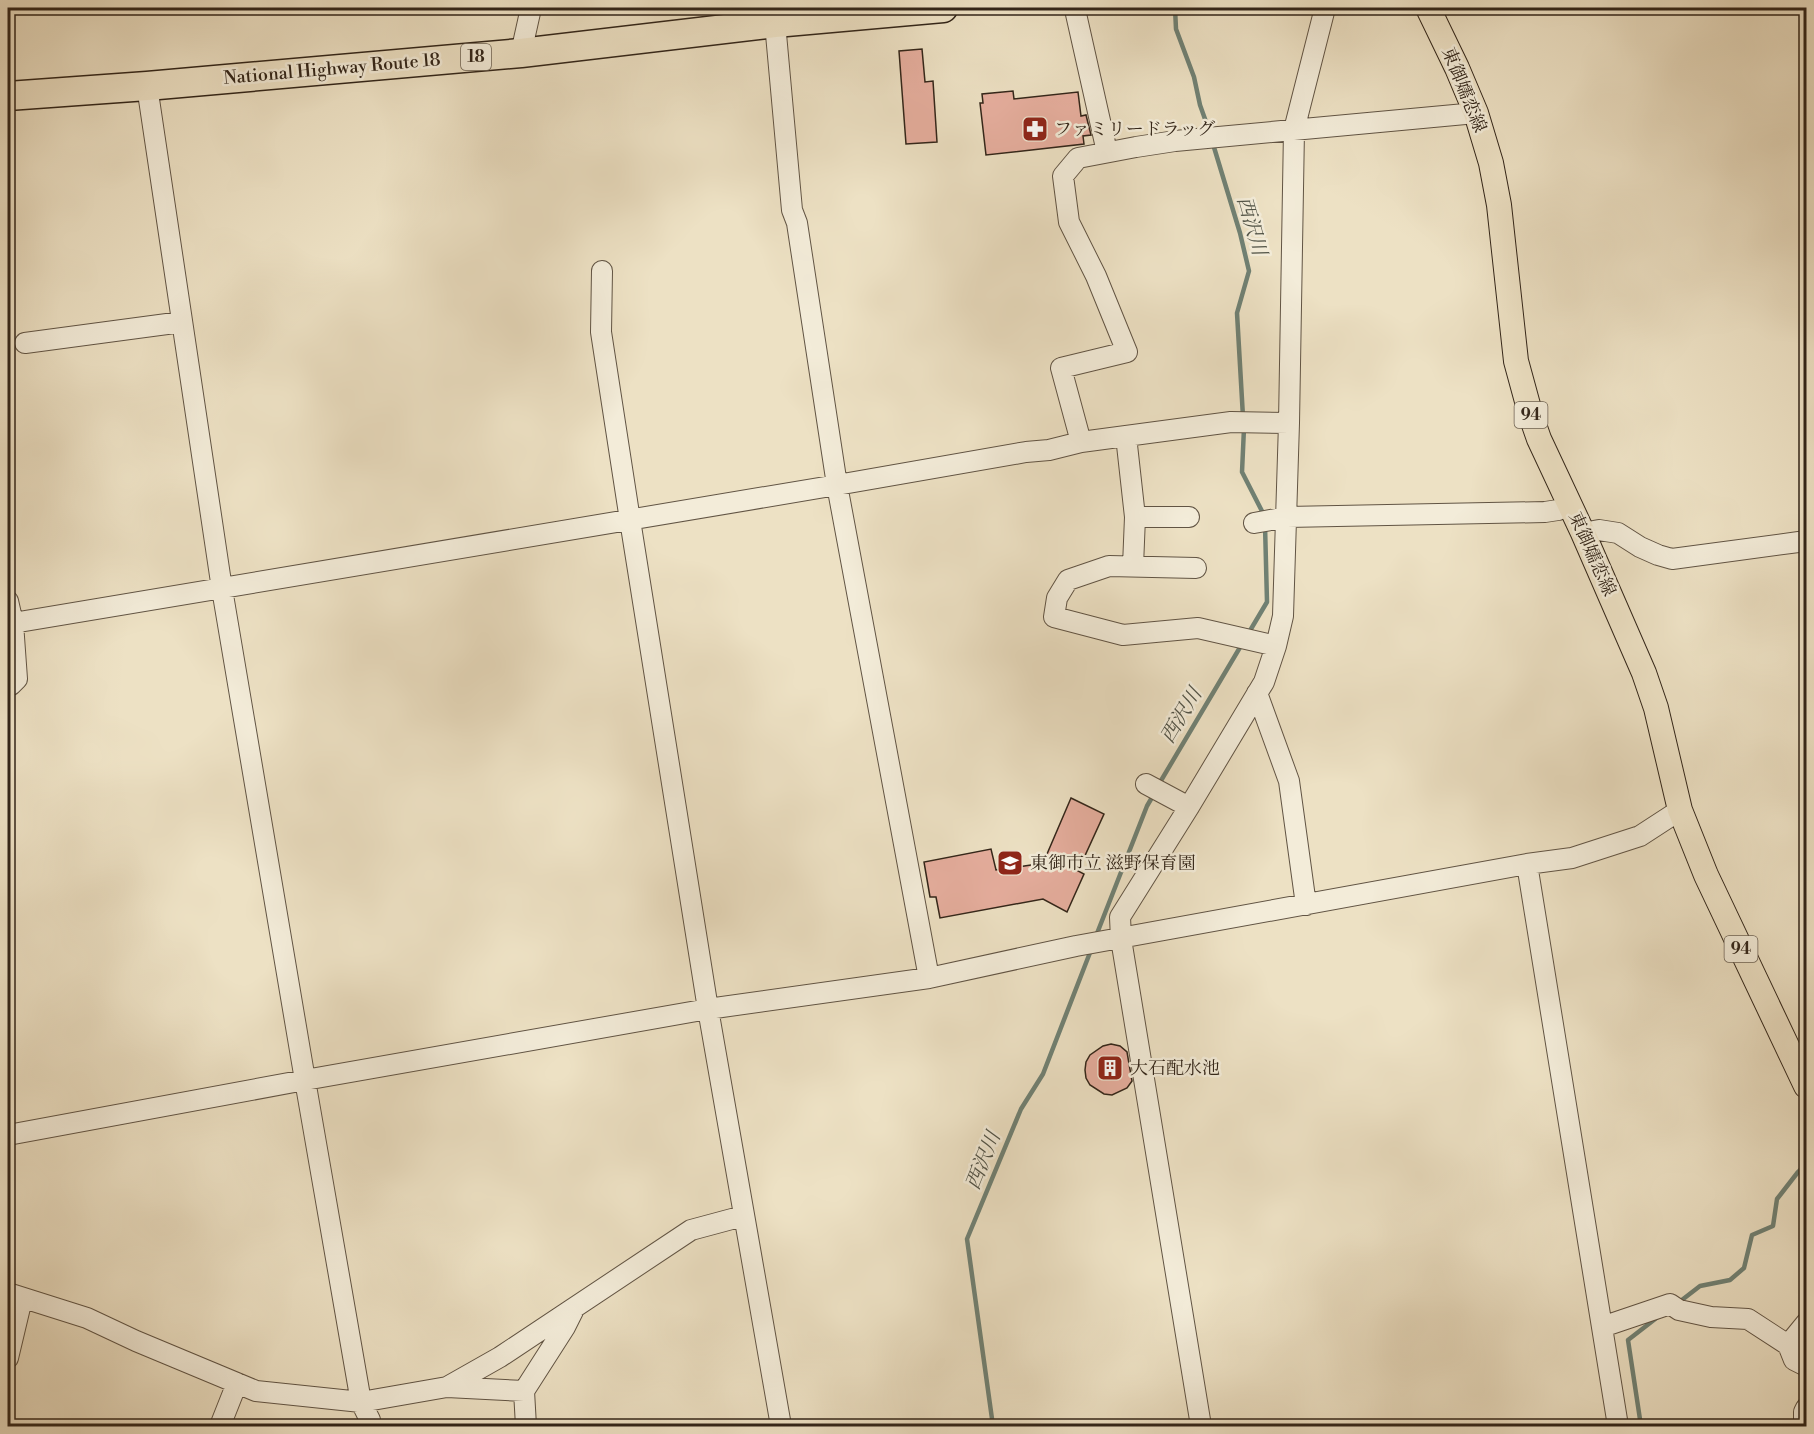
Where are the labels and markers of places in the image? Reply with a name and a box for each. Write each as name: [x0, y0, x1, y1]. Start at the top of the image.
pharmacy icon: ファミリードラッグ: [1020, 114, 1050, 144]
place label: ファミリードラッグ: [1054, 118, 1215, 141]
school or university icon: 東御市立 滋野保育園: [995, 848, 1025, 878]
place label: 東御市立 滋野保育園: [1030, 852, 1196, 875]
building icon: 大石配水池: [1095, 1053, 1125, 1083]
place label: 大石配水池: [1130, 1057, 1220, 1080]

